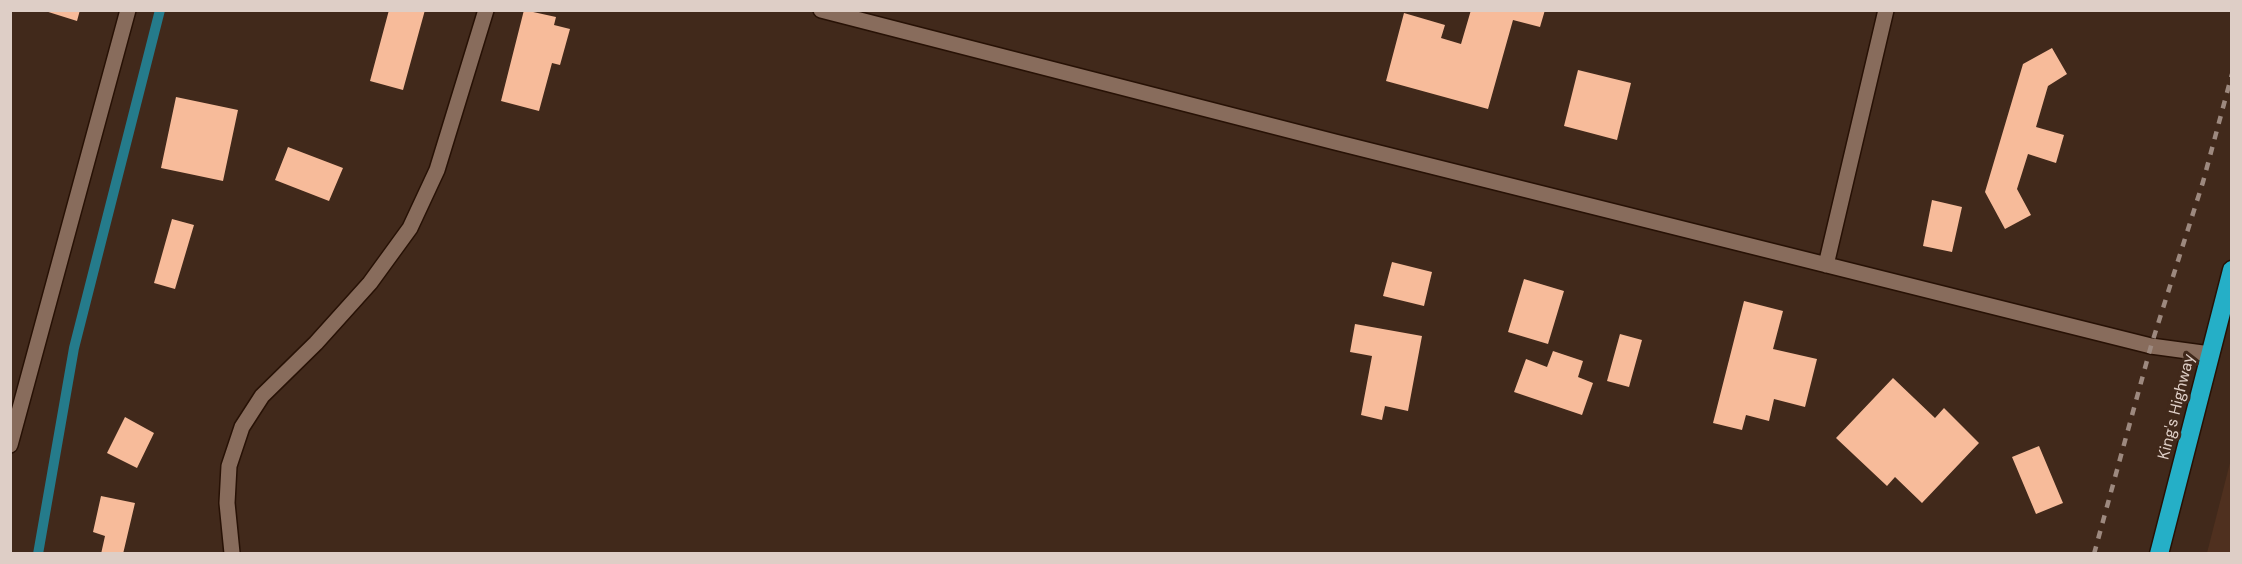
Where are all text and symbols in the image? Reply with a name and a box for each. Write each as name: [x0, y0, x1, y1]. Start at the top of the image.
street label: King's Highway: [2155, 352, 2199, 462]

